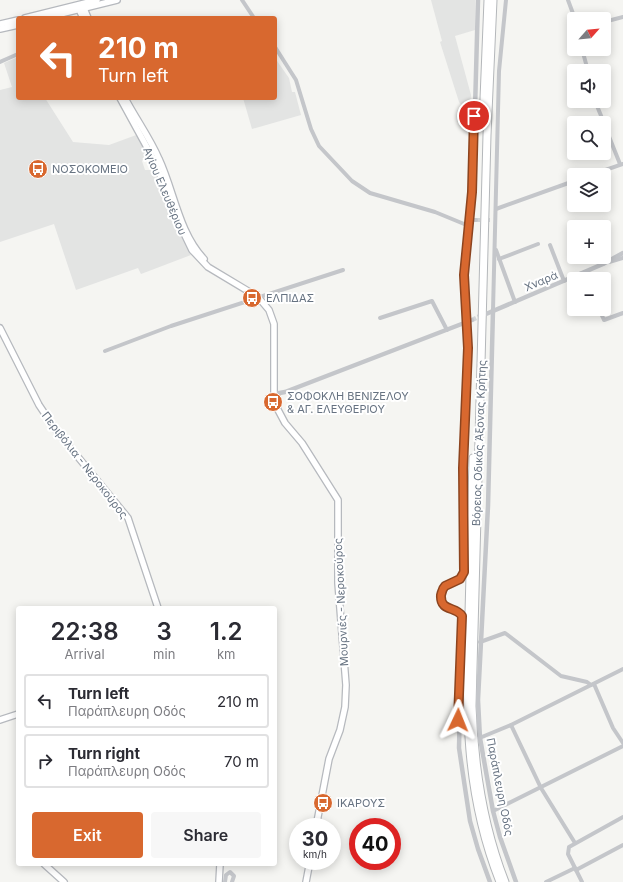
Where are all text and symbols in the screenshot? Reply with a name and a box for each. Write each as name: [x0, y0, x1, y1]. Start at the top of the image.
north arrow: [567, 12, 611, 56]
map controls: [567, 12, 611, 316]
text: 210 m: [98, 31, 179, 65]
icon: left: [32, 32, 84, 84]
button: sound: [567, 64, 611, 108]
text: Turn left: [98, 65, 168, 86]
pin: [457, 99, 491, 133]
icon: arrive: [463, 105, 485, 127]
button: search: [567, 116, 611, 160]
street label: Αγίου Ελευθέριου: [140, 145, 190, 237]
bus stop icon: ΝΟΣΟΚΟΜΕΙΟ: [27, 158, 49, 180]
place label: ΝΟΣΟΚΟΜΕΙΟ: [52, 162, 128, 176]
button: layers: [567, 168, 611, 212]
button: +: [567, 220, 611, 264]
street label: Χναρά: [522, 268, 560, 294]
button: −: [567, 272, 611, 316]
bus stop icon: ΕΛΠΙΔΑΣ: [241, 287, 263, 309]
place label: ΕΛΠΙΔΑΣ: [266, 291, 314, 305]
street label: Βόρειος Οδικός Άξονας Κρήτης: [469, 360, 489, 526]
place label: ΣΟΦΟΚΛΗ ΒΕΝΙΖΕΛΟΥ & ΑΓ. ΕΛΕΥΘΕΡΙΟΥ: [287, 389, 409, 416]
bus stop icon: ΣΟΦΟΚΛΗ ΒΕΝΙΖΕΛΟΥ & ΑΓ. ΕΛΕΥΘΕΡΙΟΥ: [262, 391, 284, 413]
street label: Περιβόλια - Νεροκούρος: [39, 409, 131, 521]
street label: Μουρνιές - Νεροκούρος: [331, 537, 351, 667]
text: 22:38: [50, 617, 119, 646]
text: 3: [157, 617, 172, 646]
text: 1.2: [210, 617, 243, 646]
text: Arrival: [65, 646, 105, 662]
text: min: [153, 646, 175, 662]
text: km: [217, 646, 235, 662]
text: Turn left: [68, 684, 129, 703]
icon: left: [34, 690, 56, 712]
text: 210 m: [217, 692, 259, 711]
position arrow: [437, 699, 479, 741]
text: Παράπλευρη Οδός: [68, 703, 186, 719]
street label: Παράπλευρη Οδός: [484, 737, 516, 837]
text: Turn right: [68, 744, 140, 763]
icon: right: [34, 750, 56, 772]
text: 70 m: [224, 752, 259, 771]
text: Παράπλευρη Οδός: [68, 763, 186, 779]
bus stop icon: ΙΚΑΡΟΥΣ: [312, 792, 334, 814]
place label: ΙΚΑΡΟΥΣ: [337, 796, 385, 810]
button: Exit: [32, 812, 143, 858]
button: Share: [151, 812, 261, 858]
speed limit sign: 40: [349, 818, 401, 870]
text: 30: [302, 827, 328, 851]
text: km/h: [303, 848, 327, 860]

